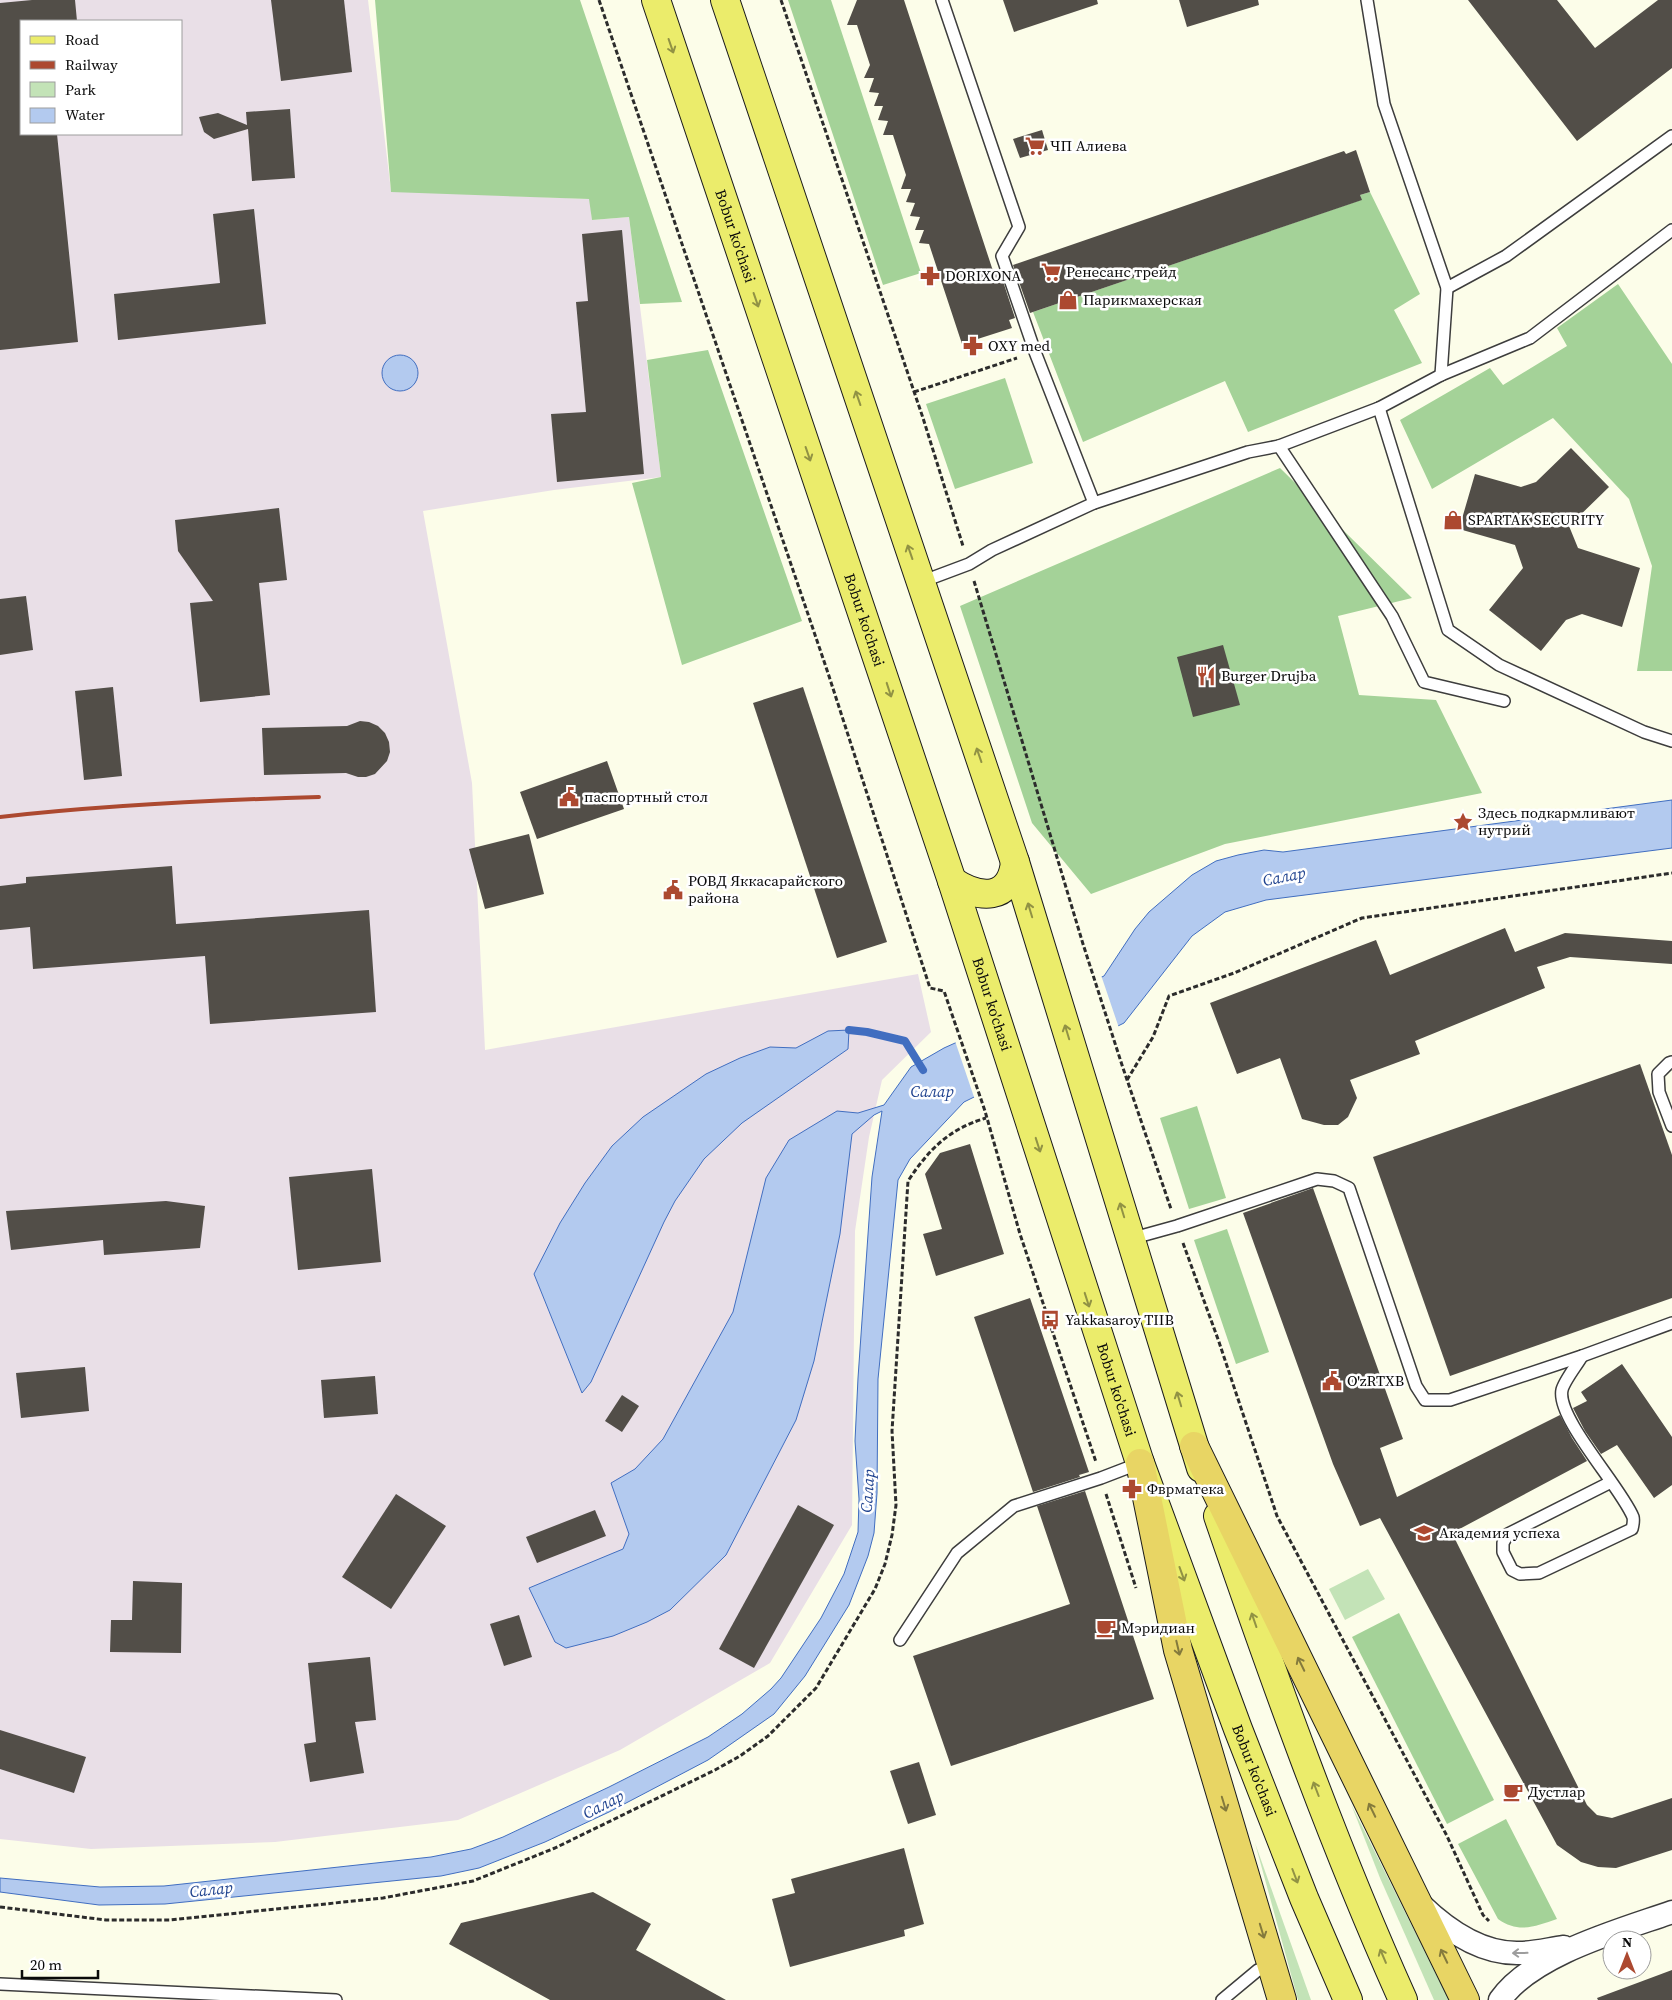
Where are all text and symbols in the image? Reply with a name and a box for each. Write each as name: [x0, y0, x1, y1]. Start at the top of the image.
legend: [20, 20, 182, 135]
text: Road: [65, 29, 99, 50]
one-way arrow: [667, 38, 676, 53]
text: Railway: [65, 54, 118, 75]
text: Park: [65, 79, 97, 100]
text: Water: [65, 104, 106, 125]
supermarket icon: ЧП Алиева: [1024, 135, 1046, 157]
place label: ЧП Алиева: [1050, 135, 1127, 156]
street label: Bobur ko'chasi: [710, 186, 761, 285]
supermarket icon: Ренесанс трейд: [1040, 261, 1062, 283]
place label: Ренесанс трейд: [1066, 261, 1177, 282]
pharmacy icon: DORIXONA: [919, 265, 941, 287]
place label: DORIXONA: [945, 265, 1021, 286]
shop icon: Парикмахерская: [1057, 289, 1079, 311]
place label: Парикмахерская: [1083, 289, 1202, 310]
one-way arrow: [752, 291, 762, 307]
pharmacy icon: OXY med: [962, 335, 984, 357]
place label: OXY med: [988, 335, 1051, 356]
one-way arrow: [853, 390, 863, 406]
one-way arrow: [804, 445, 814, 461]
shop icon: SPARTAK SECURITY: [1442, 509, 1464, 531]
place label: SPARTAK SECURITY: [1468, 509, 1605, 530]
one-way arrow: [905, 544, 915, 560]
street label: Bobur ko'chasi: [839, 570, 890, 669]
restaurant icon: Burger Drujba: [1195, 665, 1217, 687]
place label: Burger Drujba: [1221, 665, 1317, 686]
one-way arrow: [884, 682, 894, 698]
one-way arrow: [974, 747, 984, 763]
public building icon: паспортный стол: [558, 786, 580, 808]
place label: паспортный стол: [584, 786, 708, 807]
place label: Здесь подкармливают нутрий: [1478, 802, 1635, 840]
place icon: Здесь подкармливают нутрий: [1452, 811, 1474, 833]
water label: Салар: [1261, 861, 1307, 891]
place label: РОВД Яккасарайского района: [688, 870, 843, 908]
public building icon: РОВД Яккасарайского района: [662, 879, 684, 901]
one-way arrow: [1024, 902, 1034, 918]
street label: Bobur ko'chasi: [967, 955, 1017, 1054]
one-way arrow: [1062, 1024, 1072, 1040]
water label: Салар: [910, 1080, 954, 1102]
one-way arrow: [1033, 1137, 1043, 1153]
one-way arrow: [1116, 1203, 1126, 1219]
one-way arrow: [1083, 1291, 1093, 1307]
bus stop icon: Yakkasaroy TIIB: [1039, 1309, 1061, 1331]
place label: Yakkasaroy TIIB: [1065, 1309, 1174, 1330]
street label: Bobur ko'chasi: [1092, 1340, 1142, 1439]
public building icon: O'zRTXB: [1321, 1370, 1343, 1392]
place label: O'zRTXB: [1347, 1370, 1404, 1391]
one-way arrow: [1174, 1392, 1184, 1408]
water label: Салар: [855, 1469, 879, 1513]
pharmacy icon: Фврматека: [1121, 1478, 1143, 1500]
place label: Фврматека: [1147, 1478, 1224, 1499]
school or university icon: Академия успеха: [1413, 1522, 1435, 1544]
place label: Академия успеха: [1439, 1522, 1560, 1543]
one-way arrow: [1178, 1566, 1187, 1582]
one-way arrow: [1249, 1612, 1258, 1628]
cafe icon: Мэридиан: [1095, 1617, 1117, 1639]
place label: Мэридиан: [1121, 1617, 1195, 1638]
one-way arrow: [1174, 1640, 1183, 1656]
one-way arrow: [1296, 1657, 1306, 1672]
street label: Bobur ko'chasi: [1227, 1721, 1282, 1819]
cafe icon: Дустлар: [1502, 1781, 1524, 1803]
place label: Дустлар: [1528, 1781, 1586, 1802]
one-way arrow: [1310, 1782, 1320, 1797]
water label: Салар: [579, 1784, 627, 1824]
one-way arrow: [1219, 1796, 1229, 1812]
one-way arrow: [1367, 1803, 1377, 1818]
one-way arrow: [1291, 1868, 1301, 1883]
water label: Салар: [188, 1876, 234, 1902]
one-way arrow: [1257, 1923, 1267, 1939]
north arrow: [1602, 1930, 1652, 1980]
text: N: [1622, 1932, 1632, 1952]
scale bar: [22, 1948, 99, 1980]
one-way arrow: [1378, 1948, 1387, 1963]
one-way arrow: [1512, 1948, 1528, 1958]
one-way arrow: [1439, 1949, 1448, 1964]
text: 20 m: [30, 1954, 62, 1975]

